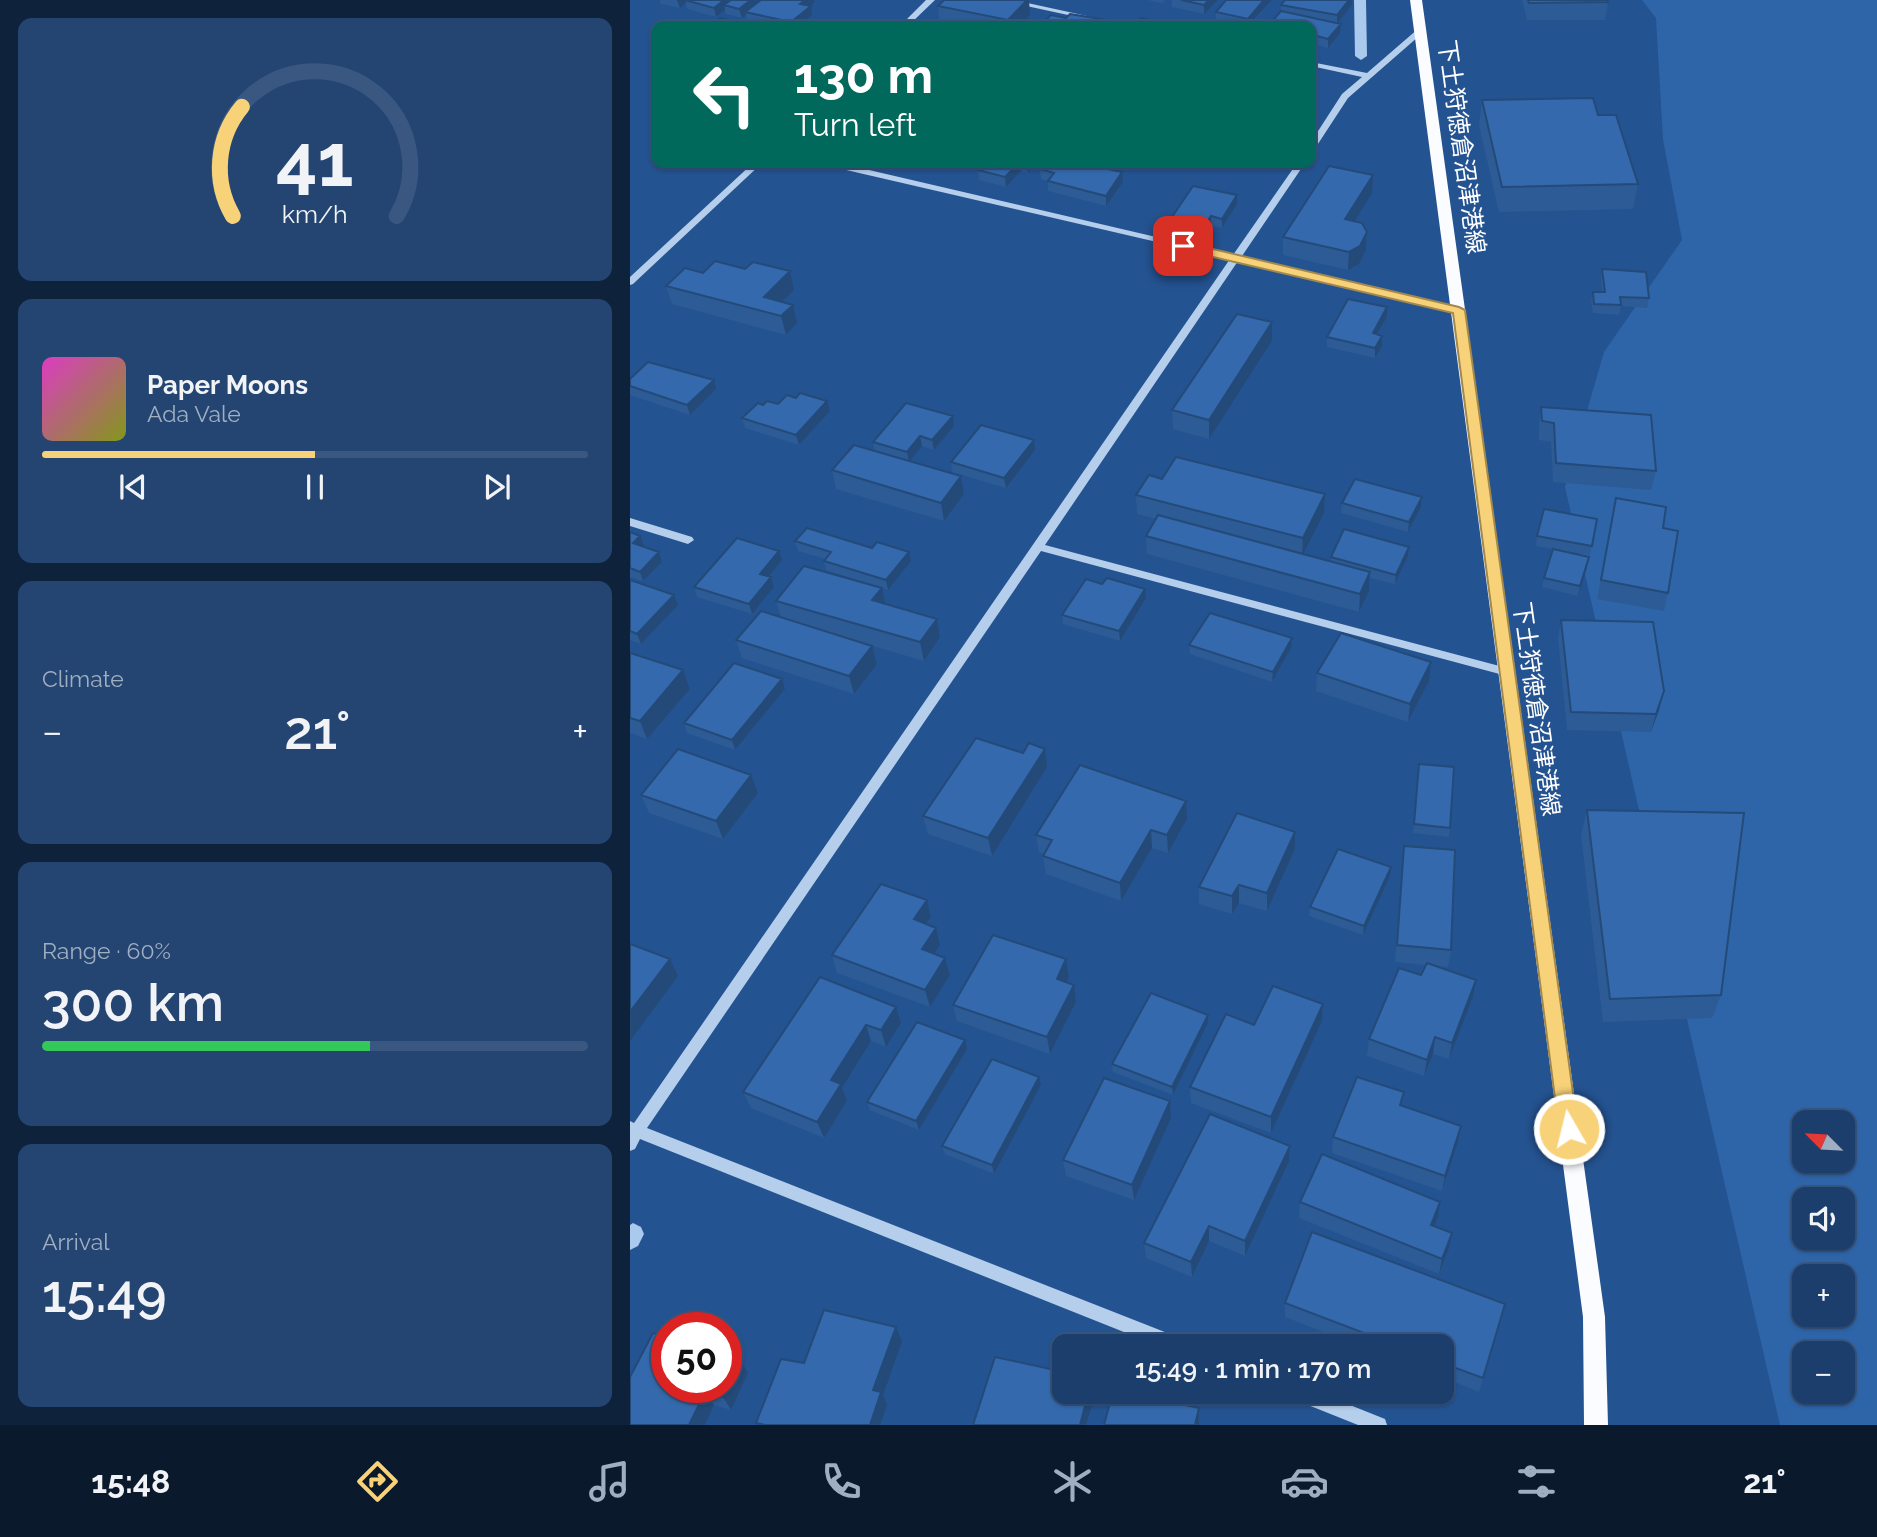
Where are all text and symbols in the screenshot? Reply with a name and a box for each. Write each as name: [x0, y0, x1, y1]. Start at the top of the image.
street label: 下土狩徳倉沼津港線: [1433, 38, 1491, 256]
text: 130 m: [794, 47, 933, 104]
icon: left: [679, 49, 770, 140]
text: Turn left: [794, 106, 916, 143]
text: 41: [276, 118, 354, 203]
text: km/h: [282, 199, 348, 229]
pin: [1153, 216, 1213, 276]
icon: arrive: [1164, 227, 1202, 265]
text: Paper Moons: [147, 370, 308, 400]
text: Ada Vale: [147, 400, 241, 427]
icon: previous: [114, 468, 152, 506]
icon: pause: [296, 468, 334, 506]
icon: next: [478, 468, 516, 506]
street label: 下土狩徳倉沼津港線: [1508, 600, 1566, 818]
text: Climate: [42, 665, 124, 692]
text: 21°: [284, 700, 351, 761]
text: −: [42, 709, 62, 754]
text: +: [572, 709, 588, 754]
text: Range · 60%: [42, 937, 171, 964]
text: 300 km: [42, 972, 224, 1033]
position arrow: [1532, 1092, 1606, 1166]
north arrow: [1792, 1110, 1855, 1172]
map controls: [1792, 1110, 1855, 1404]
button: sound: [1792, 1187, 1855, 1250]
text: Arrival: [42, 1228, 109, 1255]
text: 15:49: [42, 1263, 167, 1324]
button: +: [1792, 1264, 1855, 1327]
speed limit sign: 50: [651, 1312, 742, 1403]
button: −: [1792, 1341, 1855, 1404]
text: 15:49 · 1 min · 170 m: [1135, 1354, 1371, 1384]
icon: directions: [353, 1457, 402, 1506]
icon: music: [585, 1457, 634, 1506]
icon: phone: [817, 1457, 866, 1506]
icon: climate: [1048, 1457, 1097, 1506]
icon: car: [1280, 1457, 1329, 1506]
icon: filters: [1512, 1457, 1561, 1506]
text: 15:48: [91, 1463, 170, 1500]
text: 21°: [1743, 1463, 1786, 1500]

